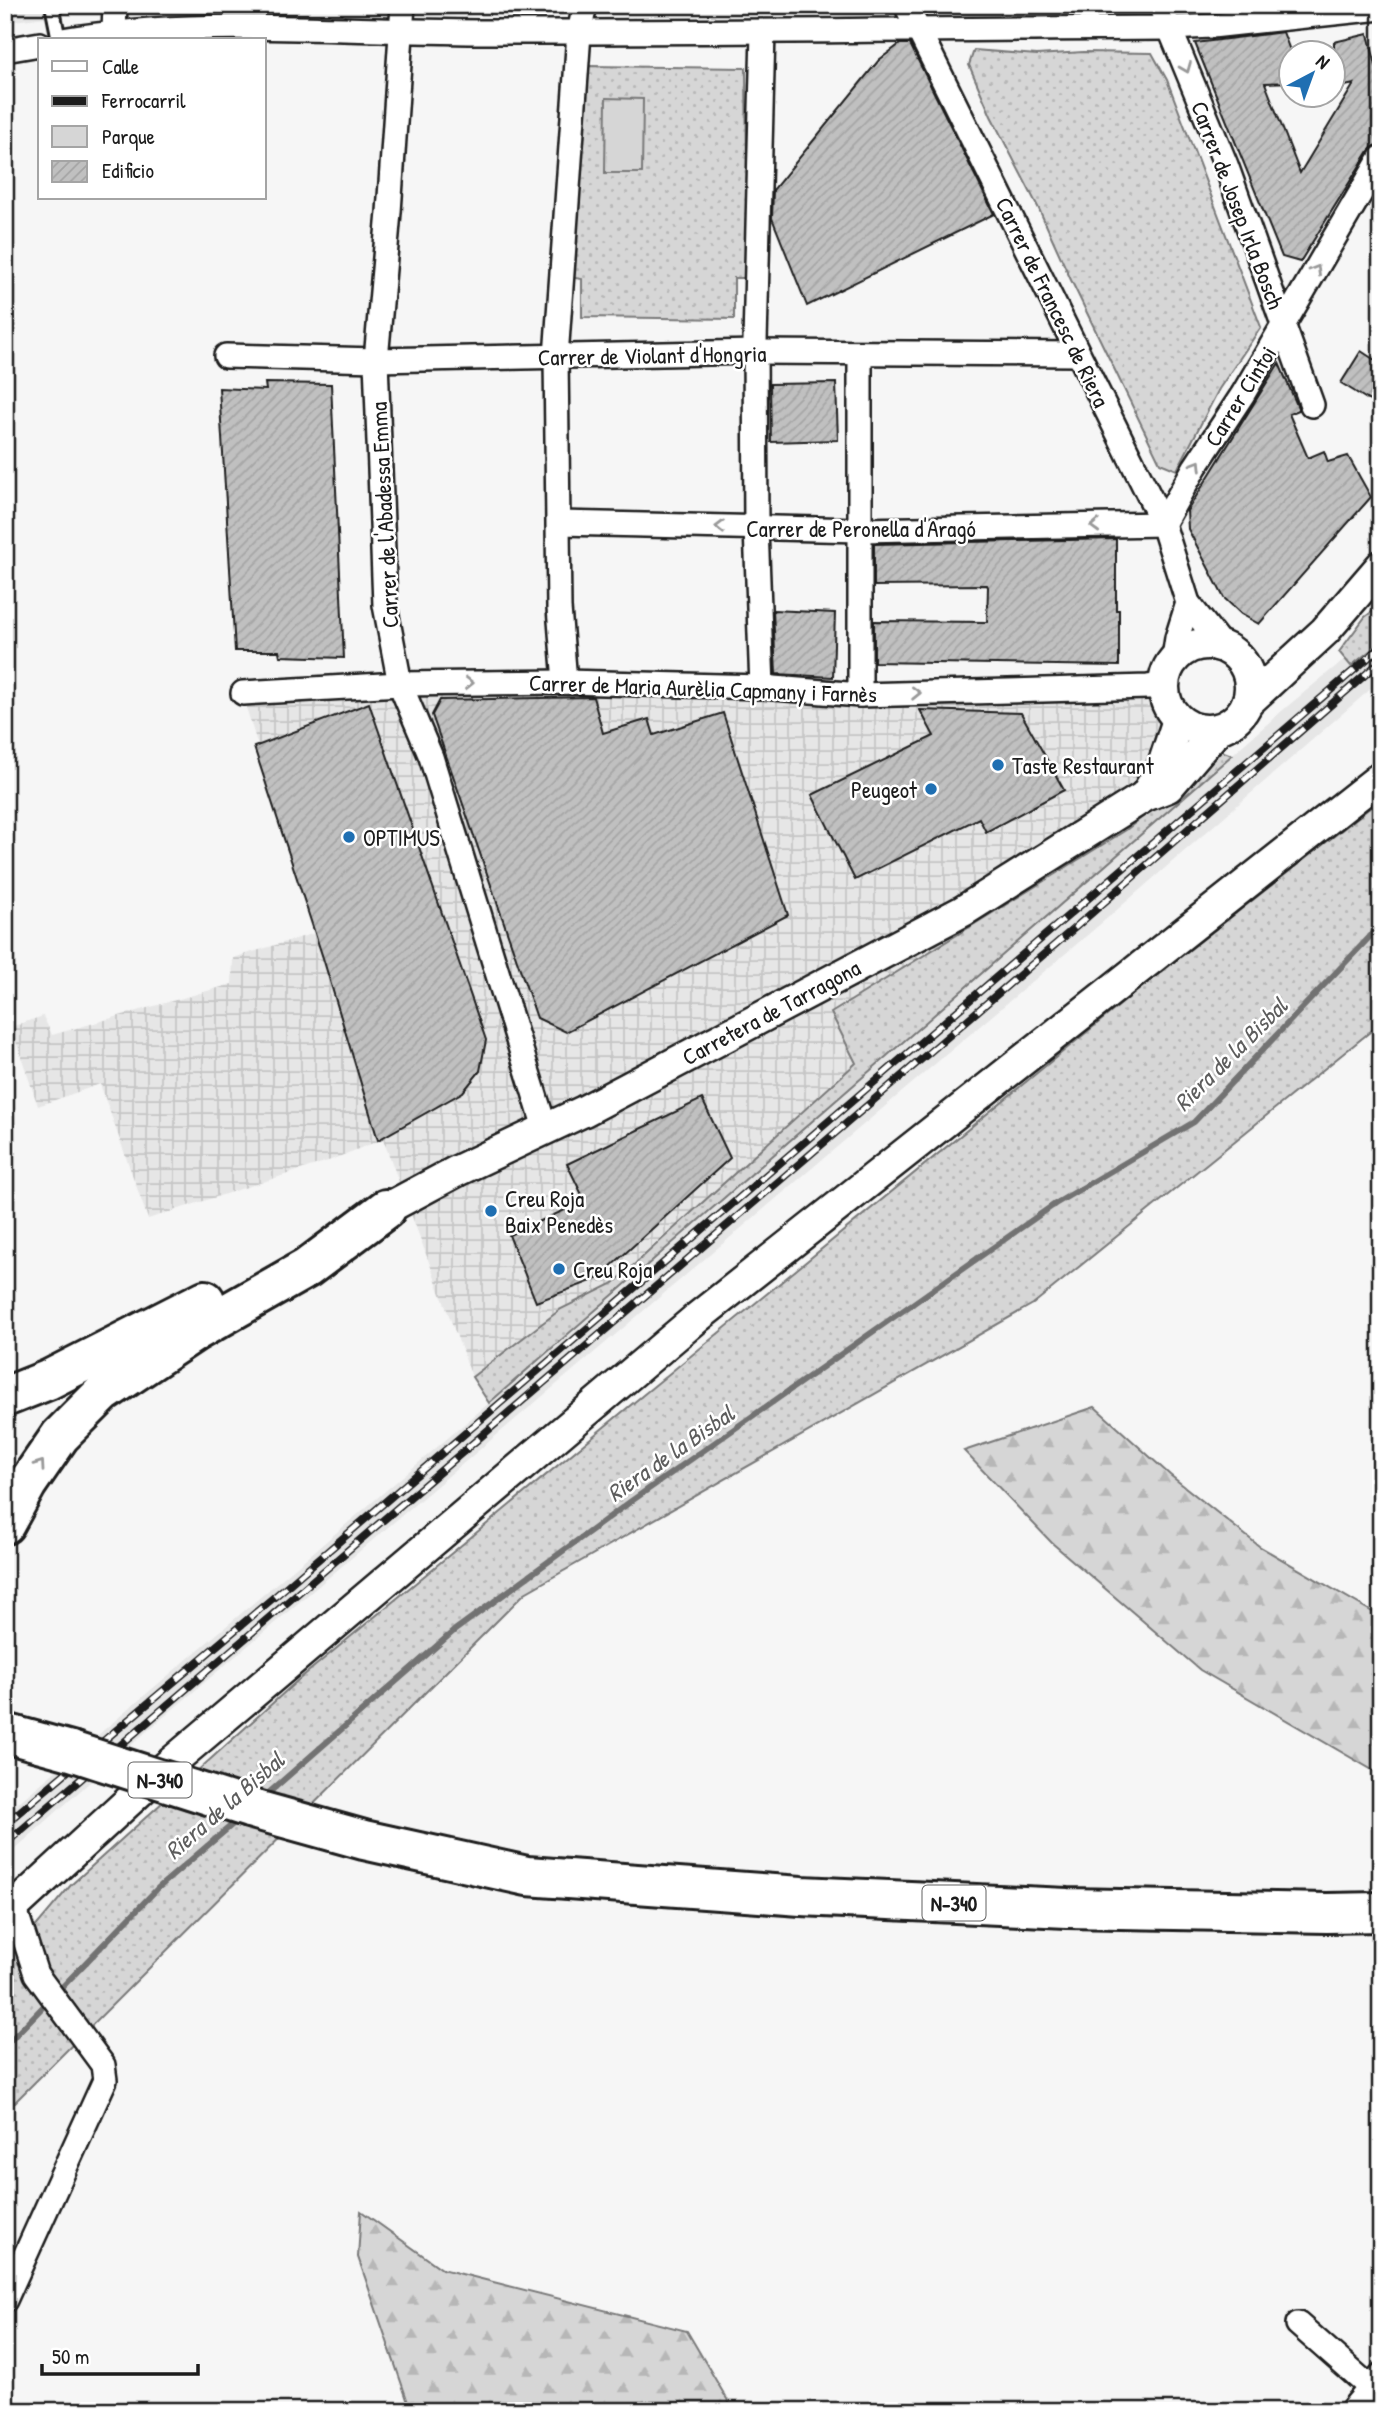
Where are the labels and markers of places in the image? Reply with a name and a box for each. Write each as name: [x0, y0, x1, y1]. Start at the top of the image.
place label: Taste Restaurant: [1012, 750, 1155, 781]
marker: Taste Restaurant: [990, 757, 1006, 773]
place label: Peugeot: [851, 774, 918, 805]
marker: Peugeot: [923, 781, 939, 797]
place label: OPTIMUS: [363, 822, 440, 853]
marker: OPTIMUS: [341, 829, 357, 845]
place label: Creu Roja Baix Penedès: [505, 1183, 613, 1240]
marker: Creu Roja Baix Penedès: [483, 1203, 499, 1219]
place label: Creu Roja: [573, 1254, 652, 1285]
marker: Creu Roja: [551, 1261, 567, 1277]

